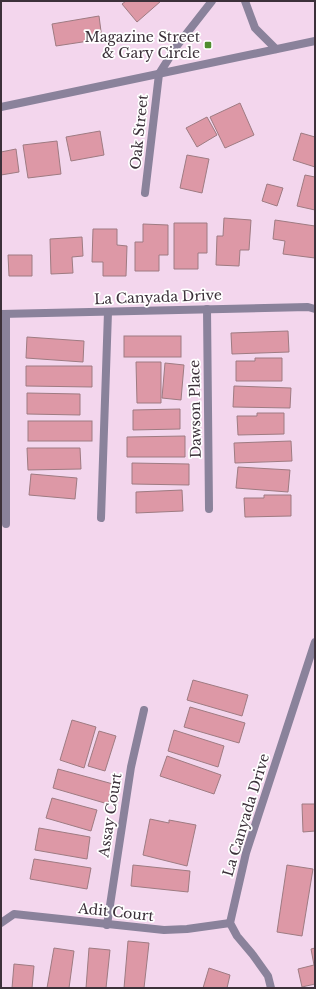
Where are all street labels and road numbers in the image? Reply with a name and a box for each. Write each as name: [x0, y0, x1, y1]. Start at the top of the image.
street label: Oak Street: [126, 93, 152, 170]
street label: La Canyada Drive: [94, 286, 222, 308]
street label: Dawson Place: [185, 360, 205, 458]
street label: La Canyada Drive: [219, 751, 273, 879]
street label: Assay Court: [94, 771, 126, 860]
street label: Adit Court: [76, 899, 155, 925]

